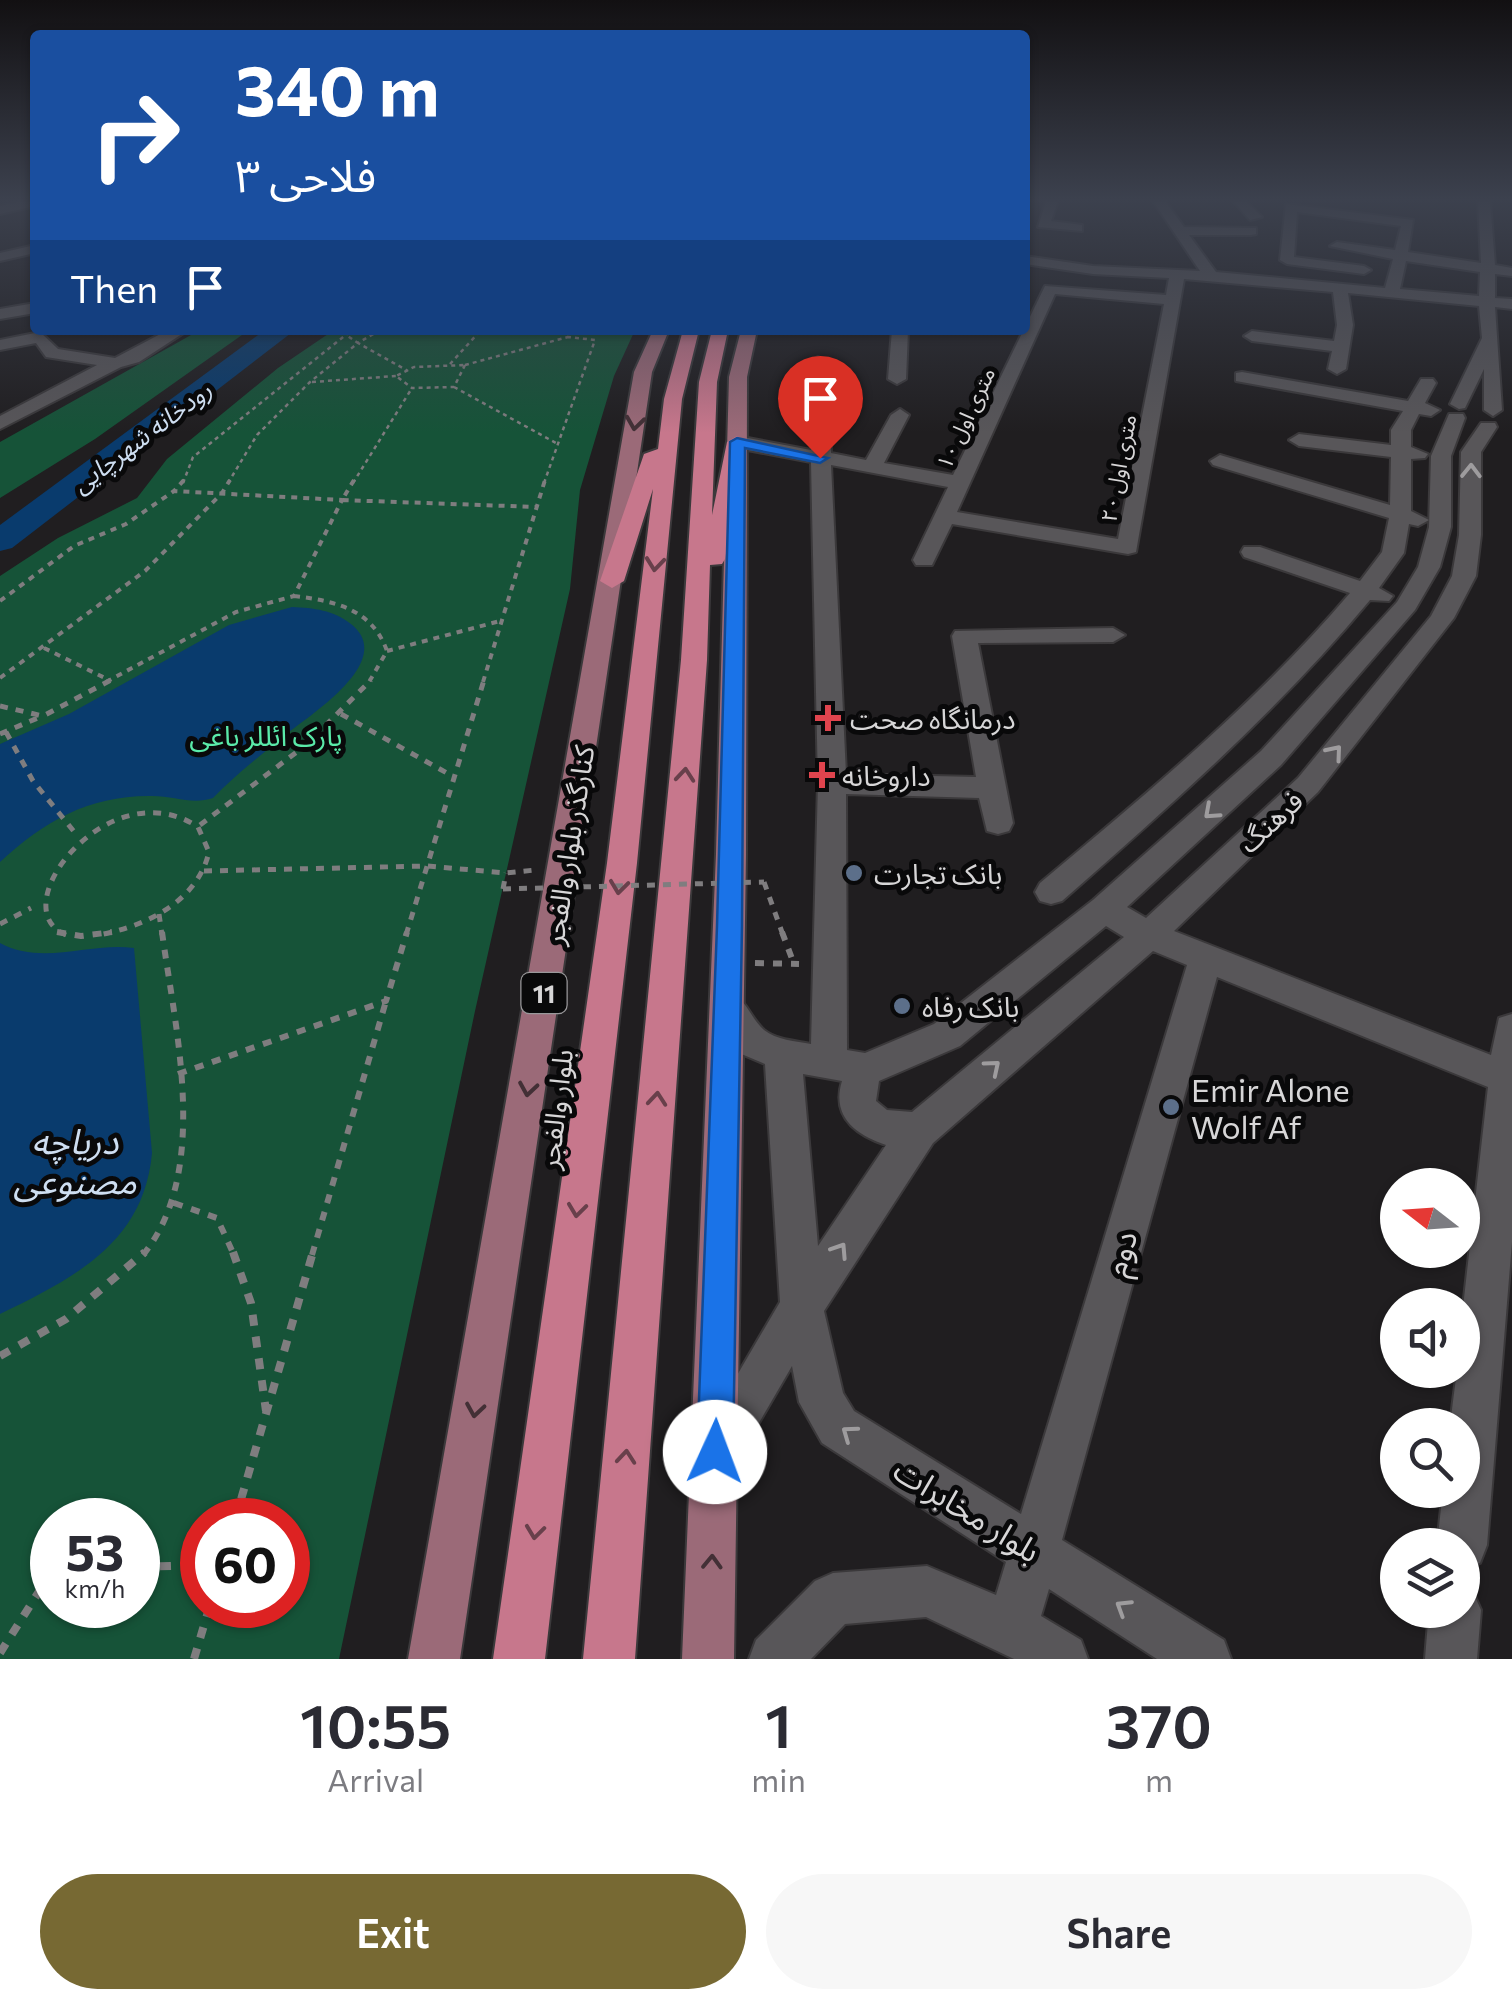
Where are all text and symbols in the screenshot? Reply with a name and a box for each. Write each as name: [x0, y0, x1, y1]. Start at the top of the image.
text: 340 m: [235, 45, 440, 130]
icon: right: [70, 70, 200, 200]
text: فلاحی ۳: [235, 146, 376, 201]
icon: arrive: [178, 260, 233, 315]
text: Then: [70, 264, 158, 311]
pin: [778, 356, 863, 459]
street label: ۱۰ متری اول: [930, 363, 1000, 473]
icon: arrive: [793, 371, 848, 426]
water label: رودخانه شهرچایی: [65, 374, 219, 501]
street label: ۲۰ متری اول: [1094, 412, 1142, 524]
one-way arrow: [625, 415, 646, 431]
one-way arrow: [1460, 462, 1482, 478]
one-way arrow: [645, 557, 666, 573]
place label: درمانگاه صحت: [850, 701, 1016, 736]
marker: درمانگاه صحت: [815, 705, 841, 731]
park label: پارک ائللر باغی: [189, 718, 343, 754]
street label: کنارگذر بلوار والفجر: [535, 743, 602, 948]
one-way arrow: [1323, 746, 1341, 764]
place label: داروخانه: [842, 758, 931, 793]
marker: داروخانه: [811, 764, 833, 786]
one-way arrow: [673, 766, 695, 782]
street label: فرهنگ: [1231, 783, 1310, 860]
one-way arrow: [1204, 800, 1223, 818]
place label: بانک تجارت: [874, 856, 1002, 891]
marker: بانک تجارت: [843, 862, 865, 884]
one-way arrow: [609, 880, 630, 896]
road number: 11: [522, 973, 566, 1013]
place label: بانک رفاه: [922, 989, 1019, 1024]
marker: بانک رفاه: [891, 995, 913, 1017]
street label: بلوار والفجر: [531, 1047, 580, 1172]
one-way arrow: [982, 1061, 1000, 1079]
place label: Emir Alone Wolf Af: [1191, 1069, 1350, 1146]
one-way arrow: [518, 1081, 539, 1098]
one-way arrow: [646, 1090, 668, 1106]
marker: Emir Alone Wolf Af: [1160, 1096, 1182, 1118]
water label: دریاچه مصنوعی: [13, 1118, 137, 1203]
north arrow: [1380, 1168, 1480, 1268]
map controls: [1380, 1168, 1480, 1628]
one-way arrow: [567, 1202, 588, 1218]
street label: دوم: [1094, 1226, 1150, 1282]
one-way arrow: [828, 1243, 847, 1261]
button: sound: [1380, 1288, 1480, 1388]
position arrow: [663, 1400, 767, 1504]
one-way arrow: [465, 1402, 486, 1418]
button: search: [1380, 1408, 1480, 1508]
one-way arrow: [842, 1427, 860, 1444]
street label: بلوار مخابرات: [887, 1448, 1049, 1571]
one-way arrow: [615, 1449, 637, 1465]
speed limit sign: 60: [180, 1498, 310, 1628]
text: 53: [66, 1520, 124, 1581]
one-way arrow: [525, 1524, 546, 1540]
button: layers: [1380, 1528, 1480, 1628]
one-way arrow: [701, 1553, 722, 1569]
text: km/h: [65, 1573, 125, 1603]
one-way arrow: [1116, 1600, 1134, 1619]
text: 10:55: [300, 1687, 451, 1760]
text: 1: [765, 1687, 792, 1760]
text: 370: [1106, 1687, 1212, 1760]
text: Arrival: [327, 1759, 424, 1799]
text: min: [751, 1759, 806, 1799]
text: m: [1145, 1759, 1173, 1799]
button: Exit: [40, 1874, 746, 1989]
button: Share: [766, 1874, 1472, 1989]

